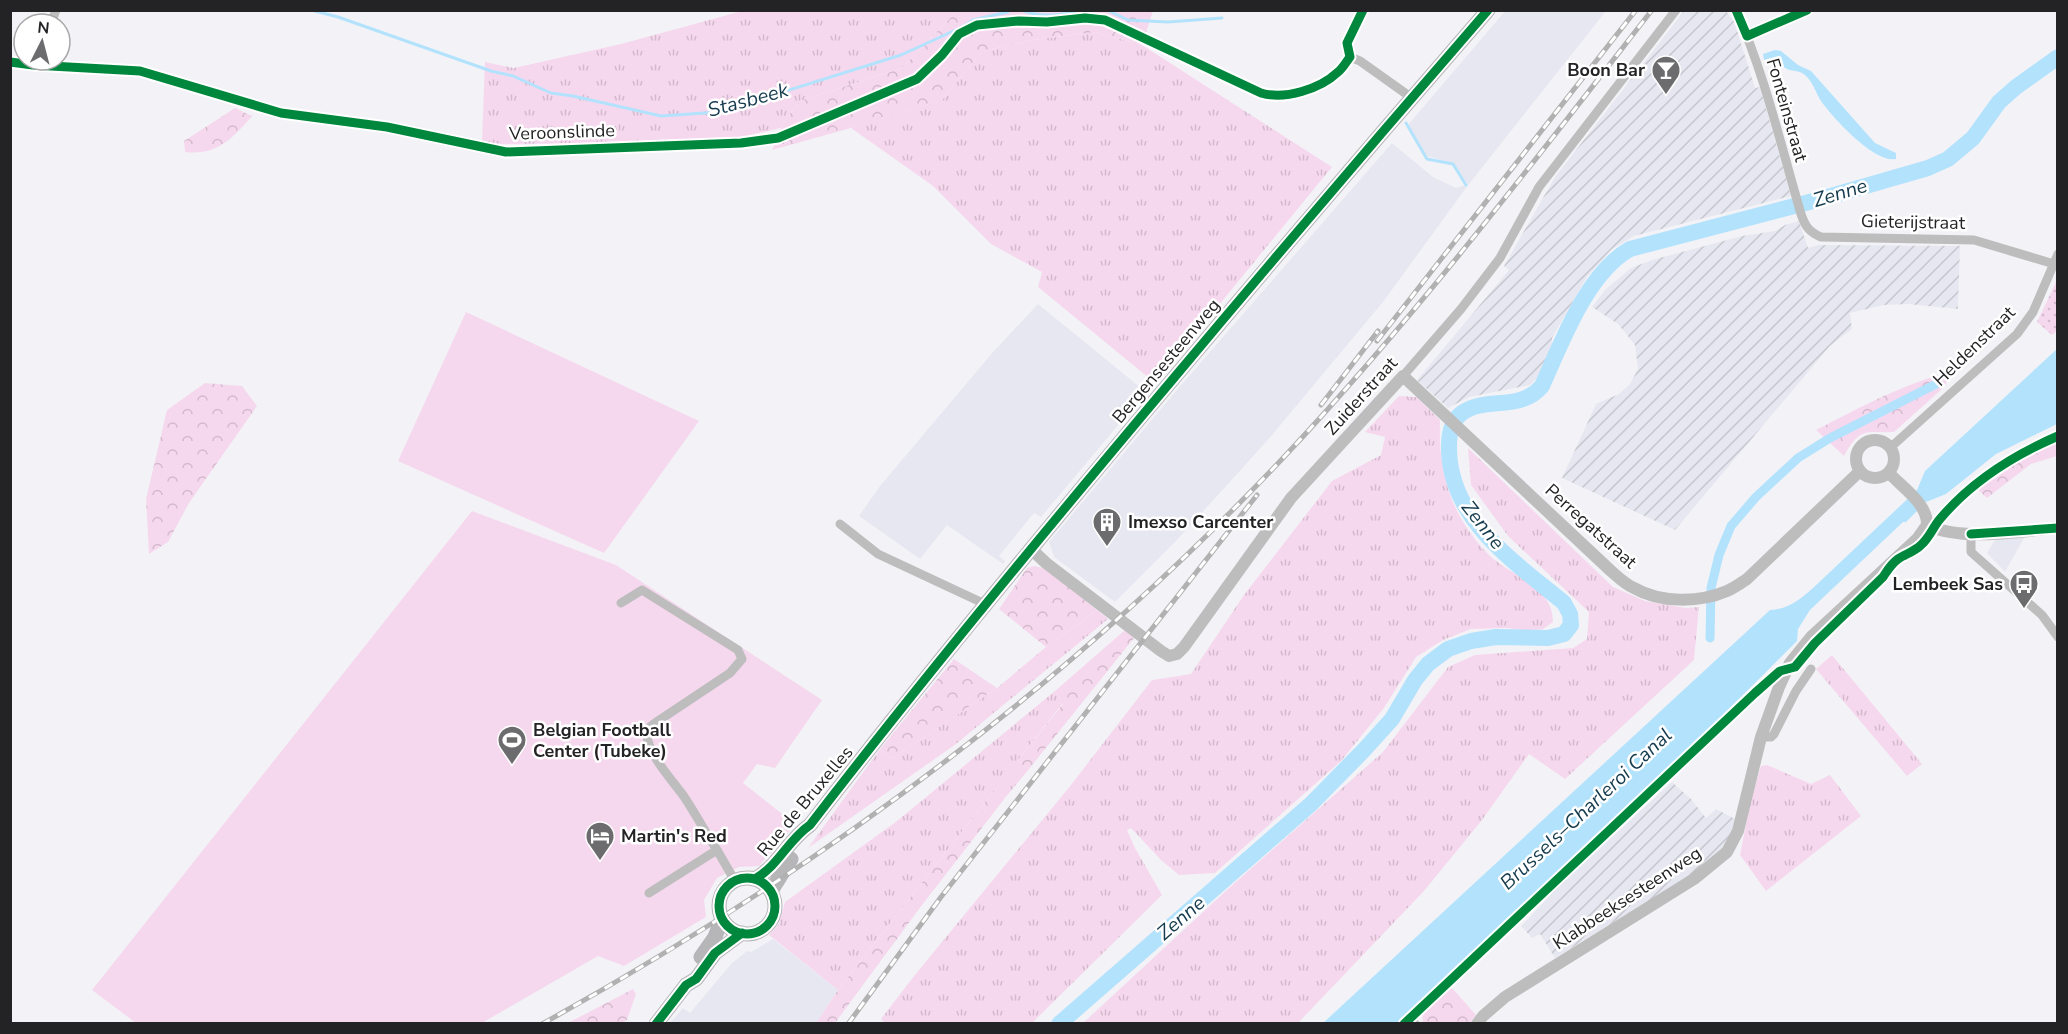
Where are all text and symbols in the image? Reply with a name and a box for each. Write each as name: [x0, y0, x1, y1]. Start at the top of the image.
north arrow: [12, 12, 72, 72]
text: N: [36, 17, 51, 40]
bar icon: Boon Bar: [1650, 54, 1682, 96]
street label: Fonteinstraat: [1761, 55, 1813, 165]
place label: Boon Bar: [1567, 58, 1645, 82]
water label: Stasbeek: [705, 76, 792, 124]
street label: Veroonslinde: [508, 118, 615, 146]
water label: Zenne: [1810, 172, 1871, 214]
street label: Gieterijstraat: [1861, 209, 1966, 235]
street label: Bergensesteenweg: [1107, 294, 1225, 428]
street label: Heldenstraat: [1928, 300, 2021, 391]
street label: Zuiderstraat: [1319, 351, 1403, 440]
street label: Perregatstraat: [1540, 478, 1643, 574]
water label: Zenne: [1455, 495, 1511, 555]
building icon: Imexso Carcenter: [1091, 506, 1123, 548]
place label: Imexso Carcenter: [1128, 510, 1273, 534]
bus stop icon: Lembeek Sas: [2008, 568, 2040, 610]
place label: Lembeek Sas: [1893, 572, 2003, 596]
place label: Belgian Football Center (Tubeke): [533, 718, 671, 763]
water label: Brussels–Charleroi Canal: [1494, 722, 1678, 896]
sports icon: Belgian Football Center (Tubeke): [496, 724, 528, 766]
street label: Rue de Bruxelles: [752, 741, 858, 861]
hotel icon: Martin's Red: [584, 820, 616, 862]
place label: Martin's Red: [621, 824, 727, 848]
street label: Klabbeeksesteenweg: [1548, 841, 1706, 955]
water label: Zenne: [1151, 889, 1211, 946]

